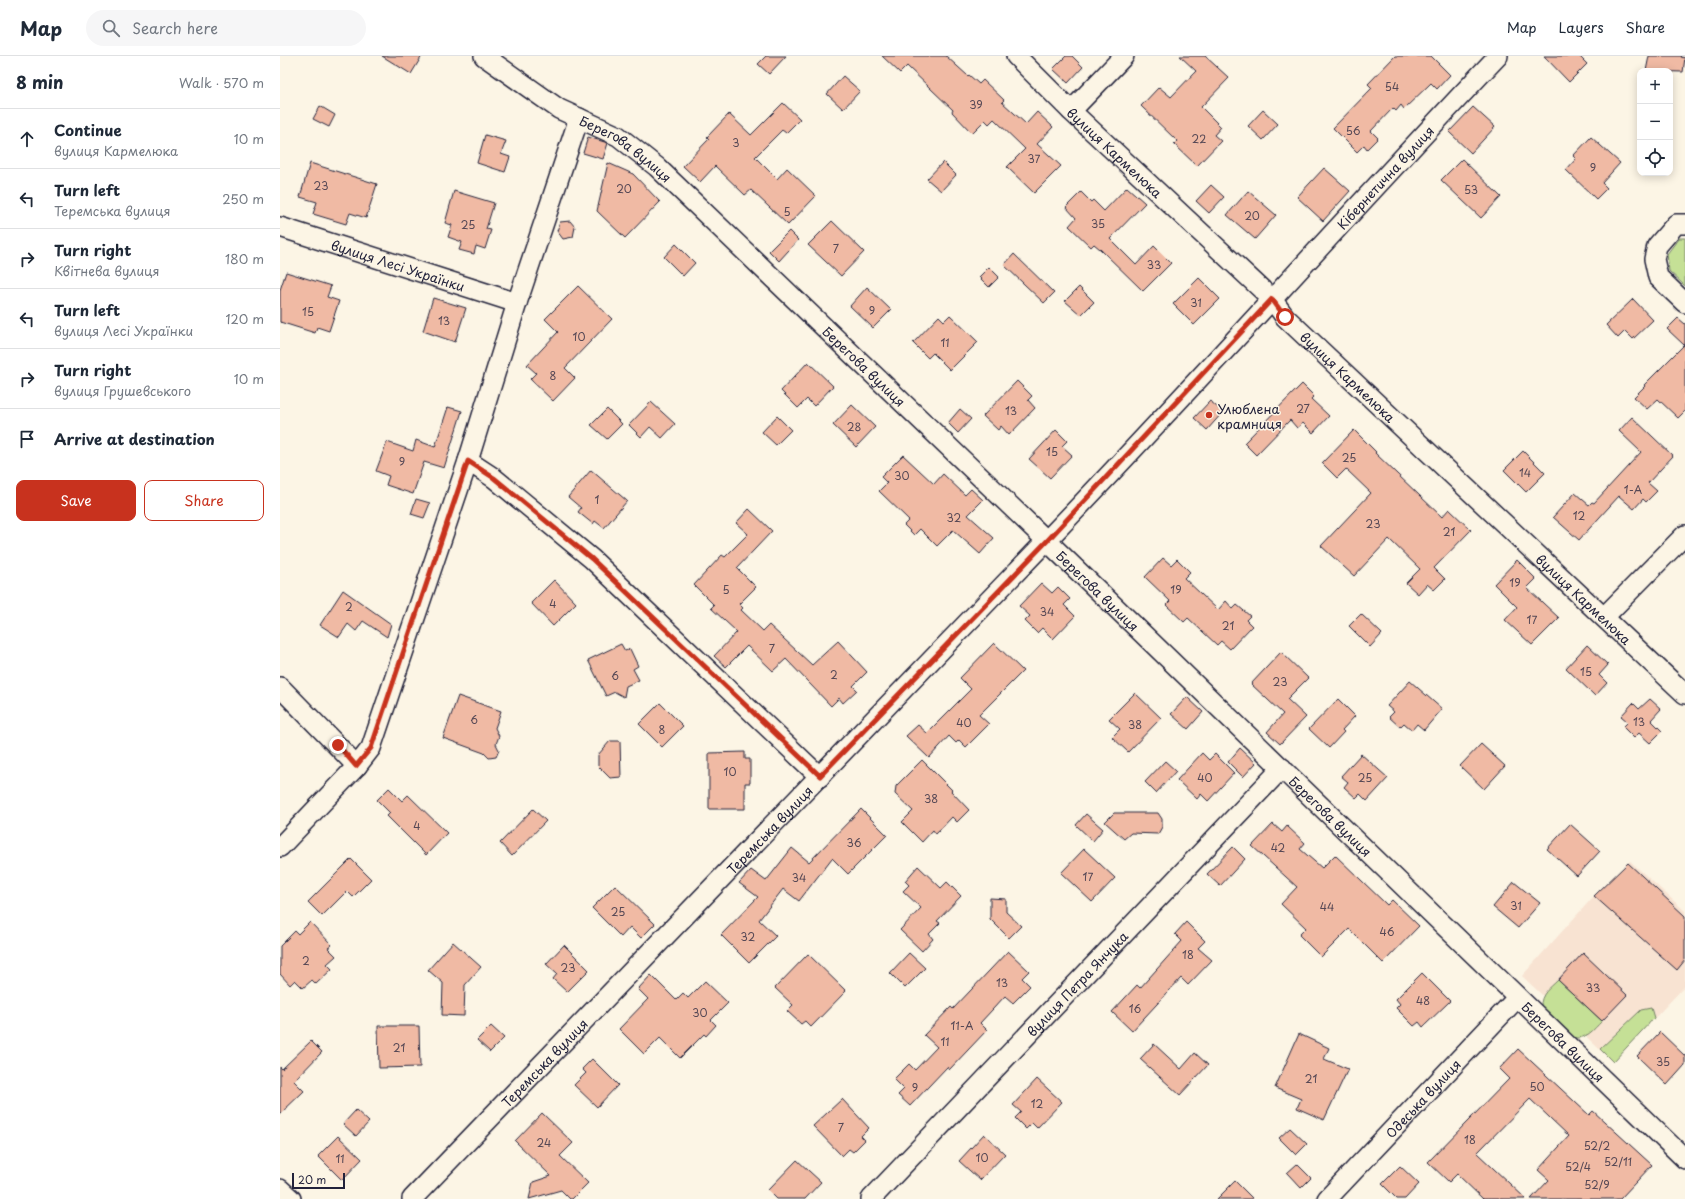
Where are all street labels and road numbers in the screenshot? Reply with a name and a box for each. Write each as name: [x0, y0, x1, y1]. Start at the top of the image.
street label: вулиця Кармелюка: [1063, 103, 1168, 202]
street label: Берегова вулиця: [577, 110, 676, 186]
street label: Кібернетична вулиця: [1332, 121, 1438, 233]
street label: вулиця Лесі Українки: [329, 235, 467, 295]
street label: Берегова вулиця: [819, 322, 910, 410]
street label: вулиця Кармелюка: [1296, 327, 1401, 427]
street label: Берегова вулиця: [1053, 546, 1144, 635]
street label: вулиця Кармелюка: [1532, 549, 1636, 649]
street label: Берегова вулиця: [1285, 771, 1376, 860]
street label: Теремська вулиця: [722, 781, 817, 878]
street label: вулиця Петра Янчука: [1022, 926, 1132, 1040]
street label: Берегова вулиця: [1518, 997, 1609, 1086]
street label: Теремська вулиця: [497, 1014, 592, 1111]
street label: Одеська вулиця: [1381, 1054, 1464, 1142]

